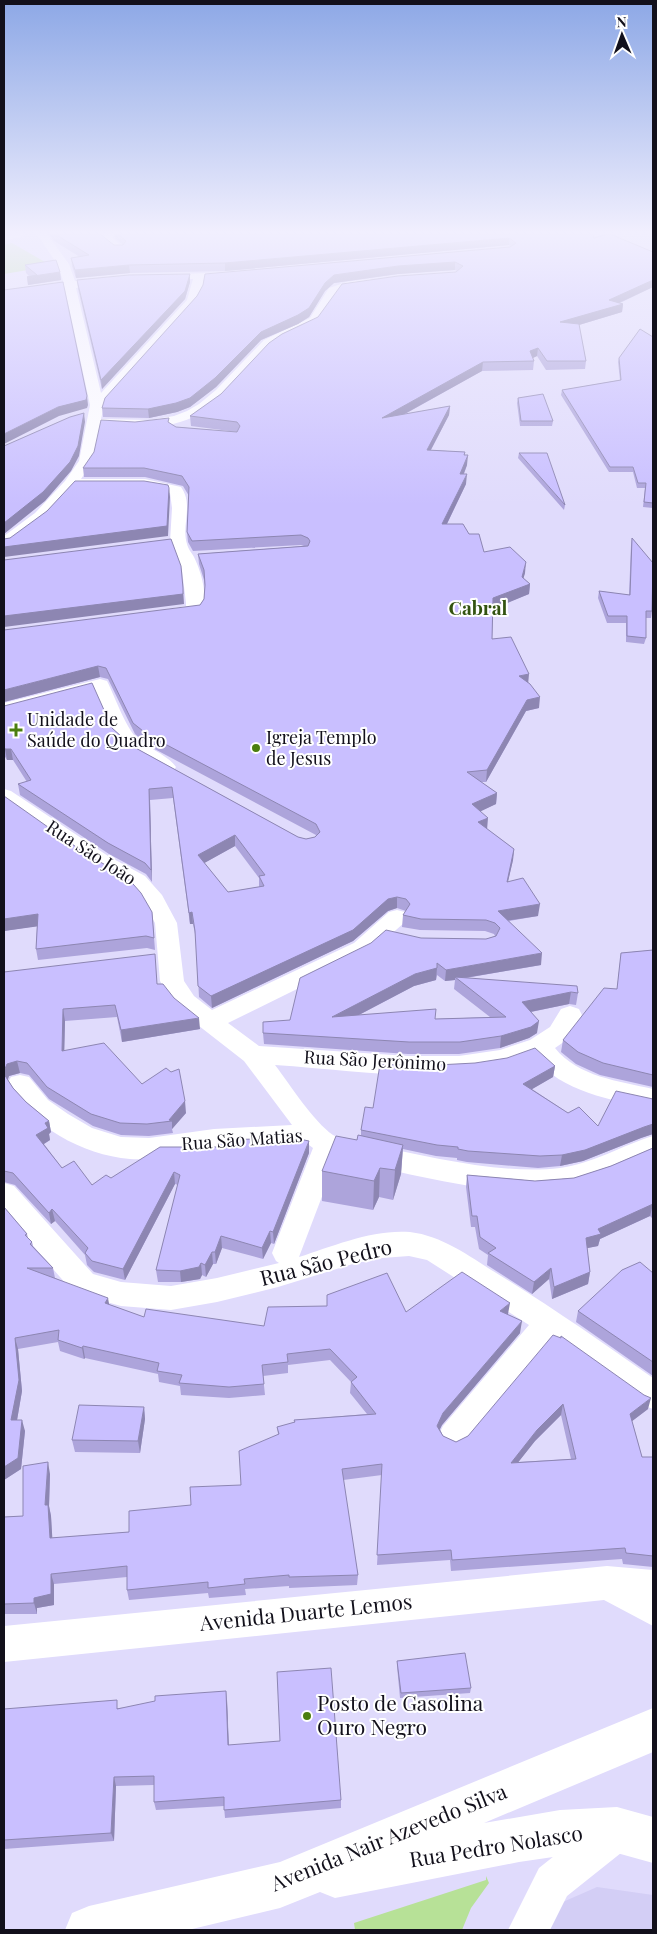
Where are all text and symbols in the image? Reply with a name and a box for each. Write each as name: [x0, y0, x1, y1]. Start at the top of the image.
north arrow: [597, 10, 647, 60]
text: N: [616, 12, 627, 31]
district label: Cabral: [449, 594, 508, 620]
place label: Unidade de Saúde do Quadro: [27, 707, 166, 752]
marker: Unidade de Saúde do Quadro: [9, 723, 23, 737]
place label: Igreja Templo de Jesus: [266, 725, 377, 770]
marker: Igreja Templo de Jesus: [250, 742, 262, 754]
street label: Rua São João: [42, 814, 141, 890]
street label: Rua São Jerônimo: [303, 1044, 447, 1076]
street label: Rua São Matias: [180, 1123, 303, 1155]
street label: Rua São Pedro: [257, 1231, 394, 1291]
street label: Avenida Duarte Lemos: [197, 1586, 413, 1636]
place label: Posto de Gasolina Ouro Negro: [317, 1688, 484, 1740]
marker: Posto de Gasolina Ouro Negro: [301, 1710, 313, 1722]
street label: Avenida Nair Azevedo Silva: [265, 1776, 511, 1897]
street label: Rua Pedro Nolasco: [407, 1818, 584, 1873]

